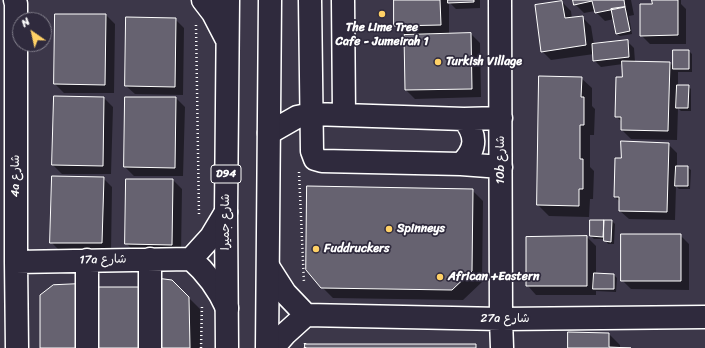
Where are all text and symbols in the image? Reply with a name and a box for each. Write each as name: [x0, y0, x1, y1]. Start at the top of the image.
marker: The Lime Tree Cafe - Jumeirah 1: [377, 9, 387, 19]
north arrow: [12, 12, 52, 52]
text: N: [17, 12, 34, 32]
place label: The Lime Tree Cafe - Jumeirah 1: [335, 21, 429, 49]
place label: Turkish Village: [446, 55, 522, 69]
marker: Turkish Village: [433, 57, 443, 67]
street label: 10b شارع: [494, 136, 508, 184]
street label: 4a شارع: [9, 155, 23, 197]
road number: D94: [211, 165, 241, 183]
street label: شارع جميرا: [219, 194, 233, 250]
place label: Spinneys: [397, 222, 445, 236]
marker: Spinneys: [384, 224, 394, 234]
place label: Fuddruckers: [324, 242, 390, 256]
marker: Fuddruckers: [311, 244, 321, 254]
street label: 17a شارع: [79, 252, 127, 268]
place label: African +Eastern: [448, 270, 539, 284]
marker: African +Eastern: [435, 272, 445, 282]
street label: 27a شارع: [481, 312, 529, 326]

